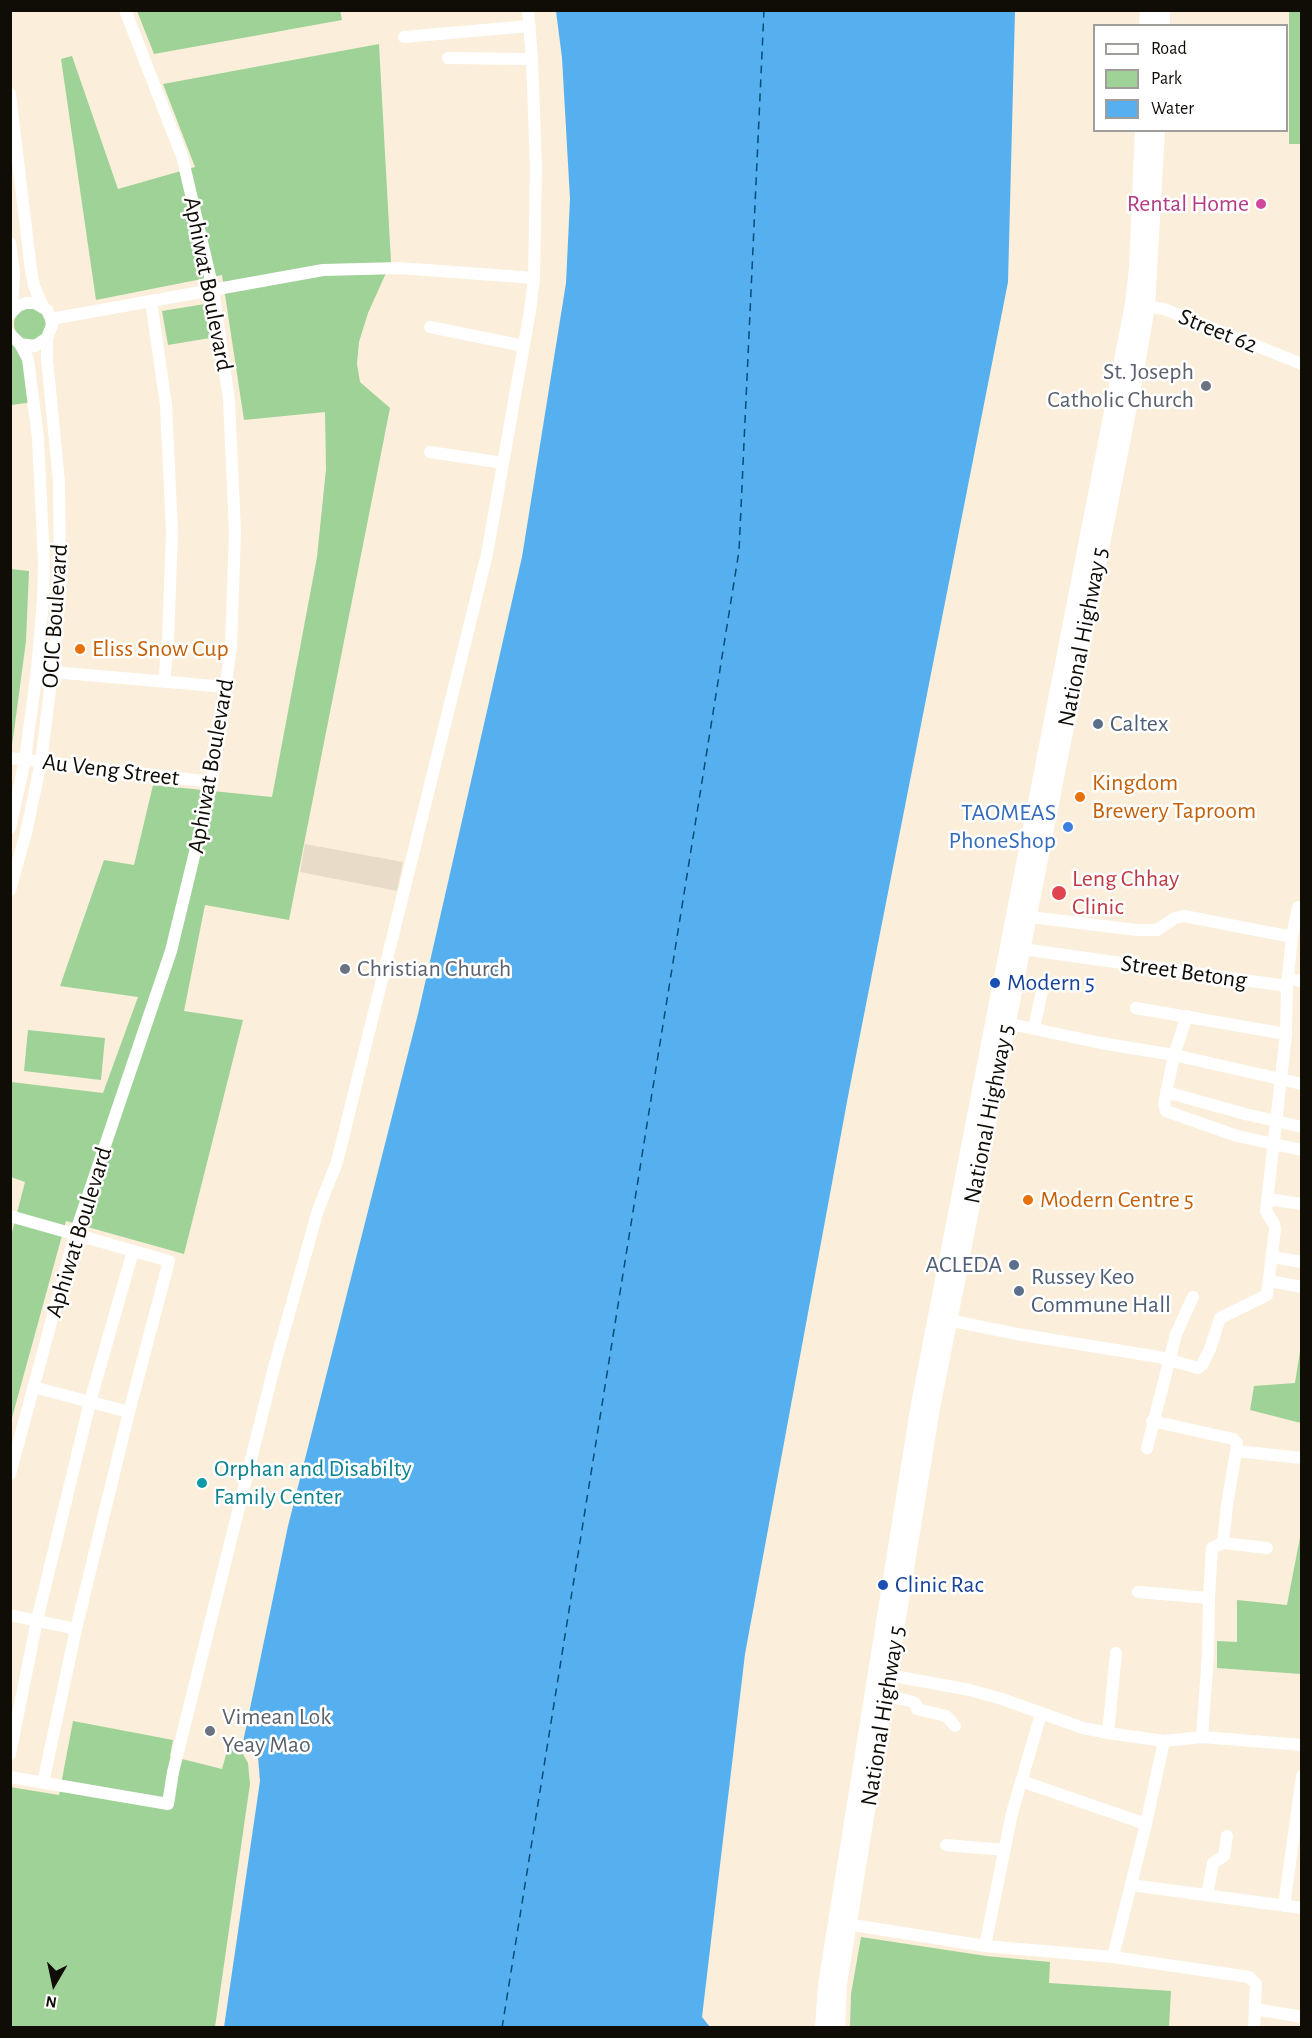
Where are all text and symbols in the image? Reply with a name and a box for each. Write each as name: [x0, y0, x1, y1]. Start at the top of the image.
legend: [1093, 24, 1288, 132]
text: Road: [1151, 40, 1187, 58]
text: Park: [1151, 70, 1182, 88]
text: Water: [1151, 100, 1194, 118]
place label: Rental Home: [1127, 190, 1249, 218]
street label: Aphiwat Boulevard: [177, 194, 239, 374]
marker: Rental Home: [1254, 197, 1268, 211]
street label: Street 62: [1174, 302, 1262, 360]
place label: St. Joseph Catholic Church: [1047, 358, 1194, 414]
marker: St. Joseph Catholic Church: [1199, 379, 1213, 393]
street label: OCIC Boulevard: [36, 543, 74, 689]
street label: National Highway 5: [1051, 545, 1115, 729]
place label: Eliss Snow Cup: [92, 635, 229, 663]
marker: Eliss Snow Cup: [73, 642, 87, 656]
street label: Aphiwat Boulevard: [181, 676, 241, 856]
place label: Caltex: [1110, 710, 1168, 738]
marker: Caltex: [1091, 717, 1105, 731]
street label: Au Veng Street: [41, 747, 181, 793]
place label: Kingdom Brewery Taproom: [1092, 769, 1256, 825]
marker: Kingdom Brewery Taproom: [1073, 790, 1087, 804]
place label: TAOMEAS PhoneShop: [948, 799, 1056, 855]
marker: TAOMEAS PhoneShop: [1061, 820, 1075, 834]
place label: Leng Chhay Clinic: [1072, 865, 1179, 921]
marker: Leng Chhay Clinic: [1050, 884, 1068, 902]
street label: Street Betong: [1119, 949, 1249, 995]
place label: Christian Church: [357, 955, 511, 983]
marker: Christian Church: [338, 962, 352, 976]
place label: Modern 5: [1007, 969, 1095, 997]
marker: Modern 5: [988, 976, 1002, 990]
street label: National Highway 5: [957, 1022, 1021, 1206]
street label: Aphiwat Boulevard: [39, 1143, 119, 1321]
place label: Modern Centre 5: [1040, 1186, 1194, 1214]
marker: Modern Centre 5: [1021, 1193, 1035, 1207]
place label: ACLEDA: [925, 1251, 1002, 1279]
marker: ACLEDA: [1007, 1258, 1021, 1272]
place label: Russey Keo Commune Hall: [1031, 1263, 1171, 1319]
marker: Russey Keo Commune Hall: [1012, 1284, 1026, 1298]
place label: Orphan and Disabilty Family Center: [214, 1455, 412, 1511]
marker: Orphan and Disabilty Family Center: [195, 1476, 209, 1490]
place label: Clinic Rac: [895, 1571, 984, 1599]
marker: Clinic Rac: [876, 1578, 890, 1592]
street label: National Highway 5: [855, 1624, 911, 1808]
place label: Vimean Lok Yeay Mao: [222, 1703, 331, 1759]
marker: Vimean Lok Yeay Mao: [203, 1724, 217, 1738]
north arrow: [24, 1954, 84, 2014]
text: N: [44, 1993, 58, 2011]

